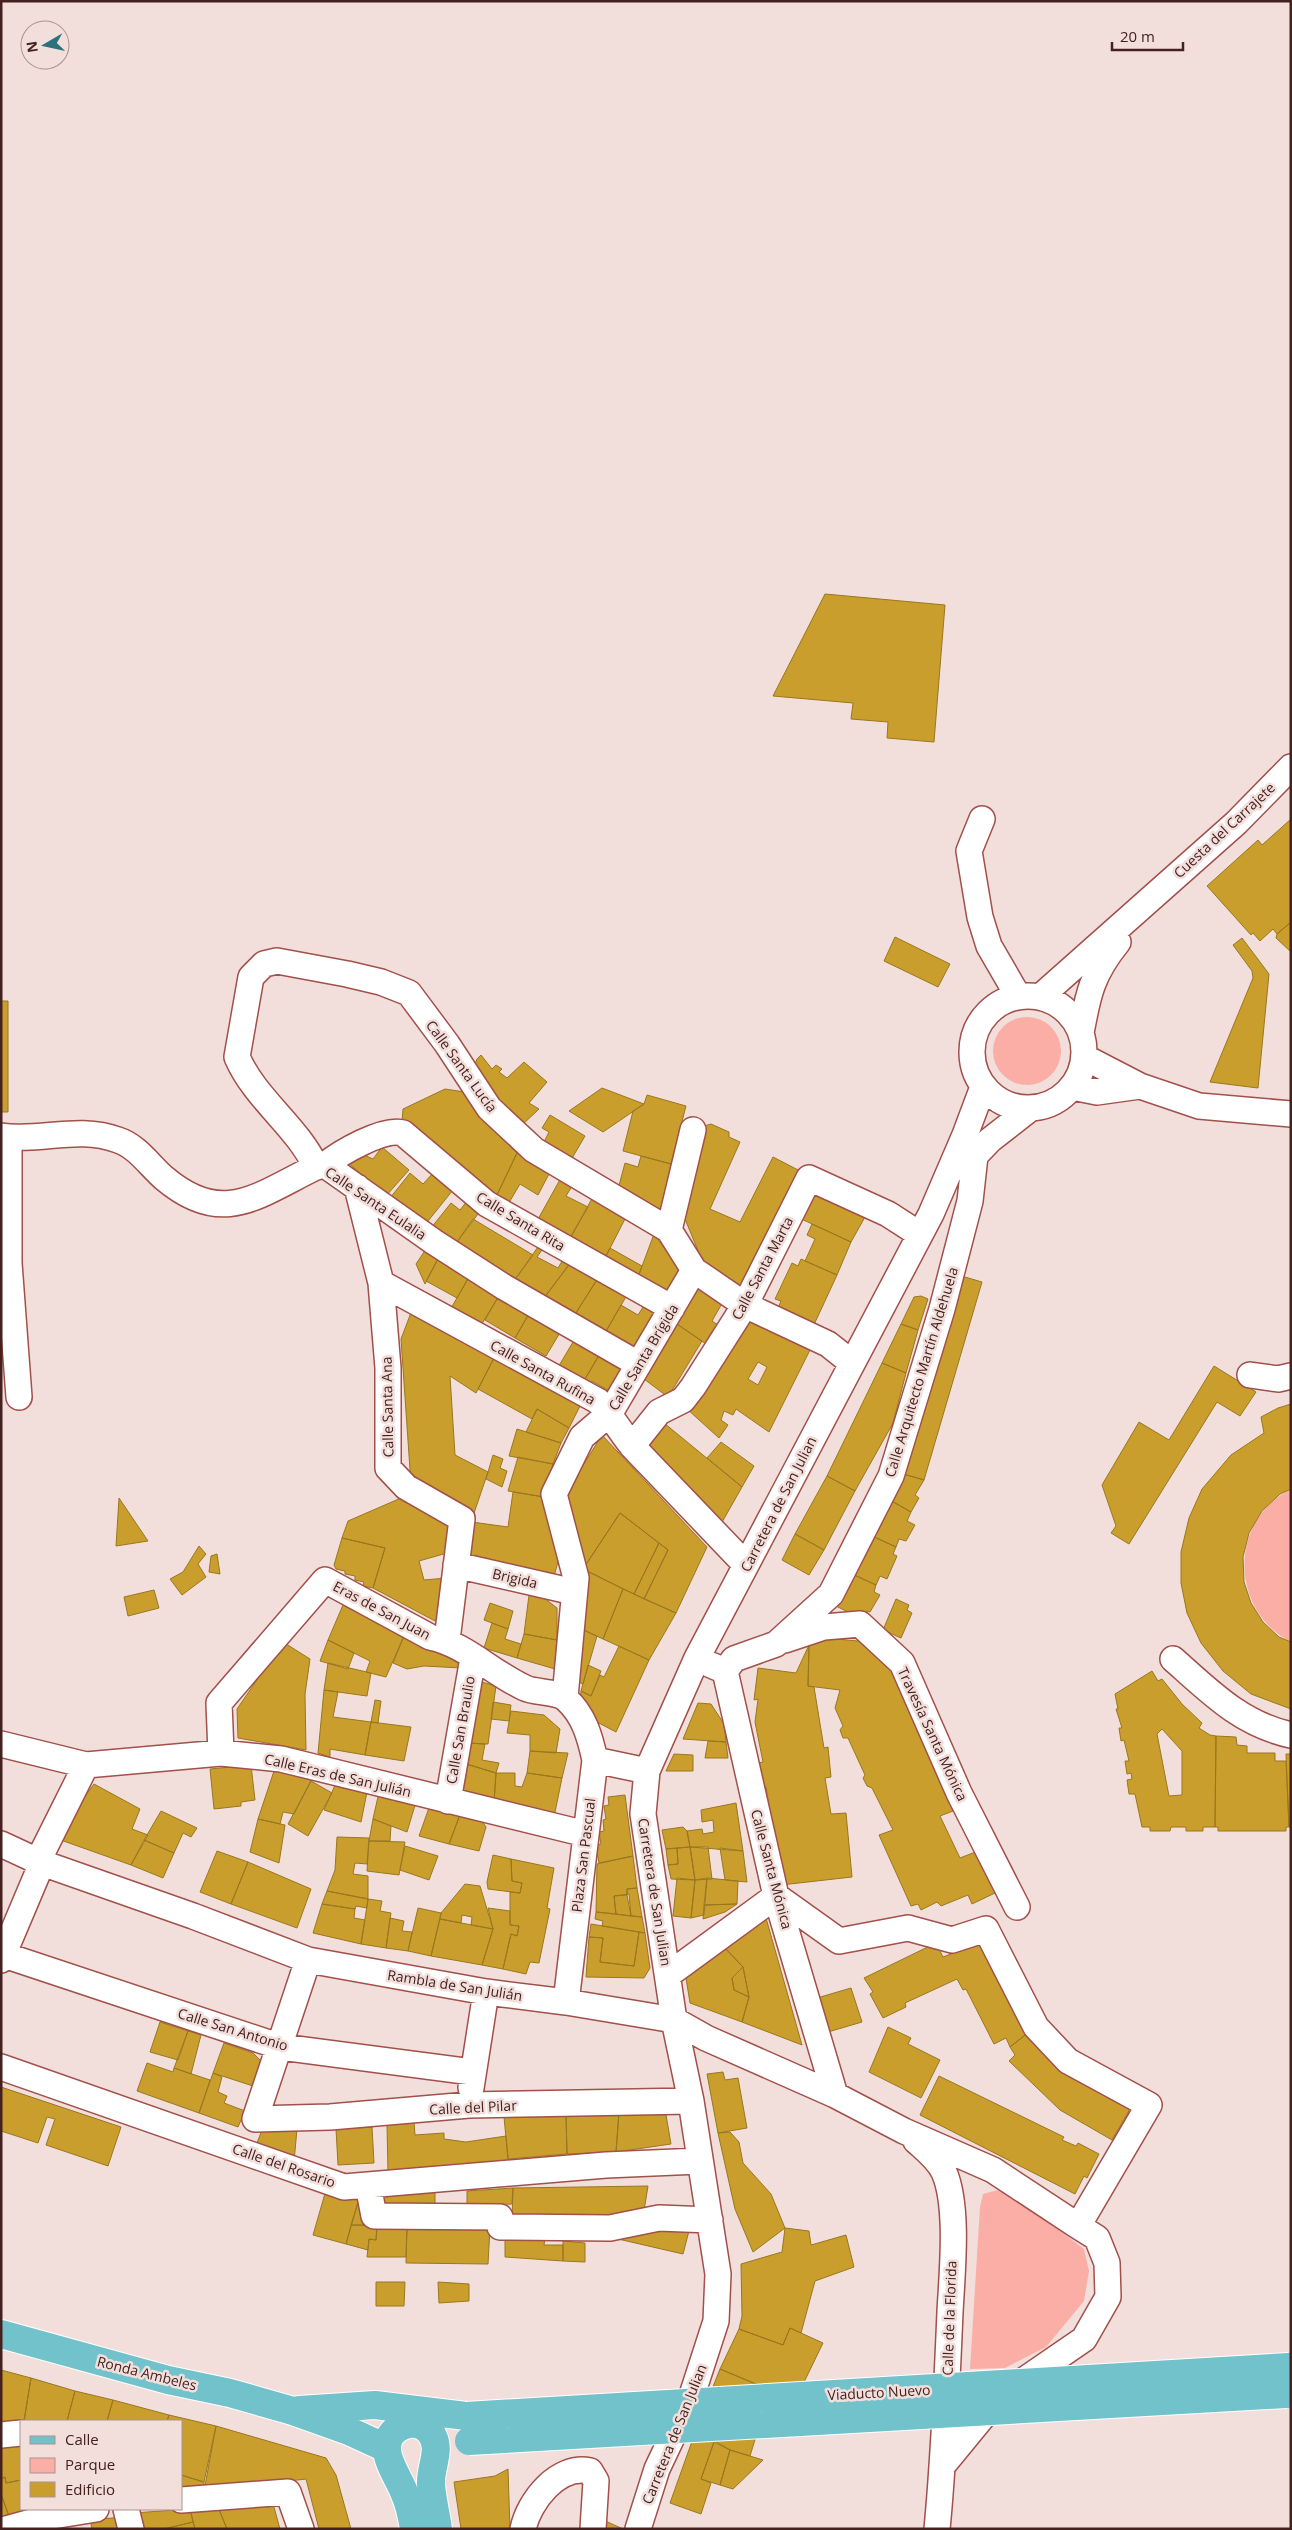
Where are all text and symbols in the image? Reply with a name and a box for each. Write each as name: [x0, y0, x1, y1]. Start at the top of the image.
north arrow: [20, 20, 70, 70]
scale bar: [1112, 20, 1183, 52]
text: 20 m: [1120, 26, 1155, 46]
text: N: [21, 40, 42, 54]
street label: Cuesta del Carrajete: [1169, 778, 1279, 882]
street label: Calle Santa Lucía: [422, 1016, 502, 1116]
street label: Calle Santa Eulalia: [322, 1162, 430, 1244]
street label: Calle Santa Rita: [473, 1187, 569, 1255]
street label: Calle Santa Marta: [727, 1213, 797, 1323]
street label: Calle Arquitecto Martín Aldehuela: [880, 1264, 962, 1480]
street label: Calle Santa Brígida: [604, 1300, 682, 1414]
street label: Calle Santa Rufina: [487, 1335, 599, 1409]
street label: Calle Santa Ana: [377, 1356, 397, 1458]
street label: Carretera de San Julian: [736, 1433, 820, 1575]
street label: Brigida: [491, 1564, 539, 1592]
street label: Eras de San Juan: [330, 1576, 434, 1644]
street label: Travesía Santa Mónica: [894, 1664, 972, 1804]
street label: Calle San Braulio: [441, 1674, 479, 1786]
street label: Calle Eras de San Julián: [263, 1749, 413, 1801]
street label: Plaza San Pascual: [567, 1797, 599, 1913]
street label: Calle Santa Mónica: [747, 1807, 797, 1931]
street label: Carretera de San Julian: [634, 1817, 676, 1967]
street label: Rambla de San Julián: [386, 1965, 524, 2005]
street label: Calle San Antonio: [176, 2003, 290, 2055]
street label: Calle del Pilar: [429, 2095, 518, 2119]
street label: Calle del Rosario: [230, 2138, 338, 2192]
street label: Calle de la Florida: [937, 2260, 961, 2376]
street label: Ronda Ambeles: [95, 2351, 199, 2395]
street label: Carretera de San Julian: [637, 2361, 711, 2507]
street label: Viaducto Nuevo: [827, 2380, 931, 2404]
legend: [20, 2420, 182, 2510]
text: Calle: [65, 2429, 99, 2449]
text: Parque: [65, 2454, 115, 2474]
text: Edificio: [65, 2479, 115, 2499]

